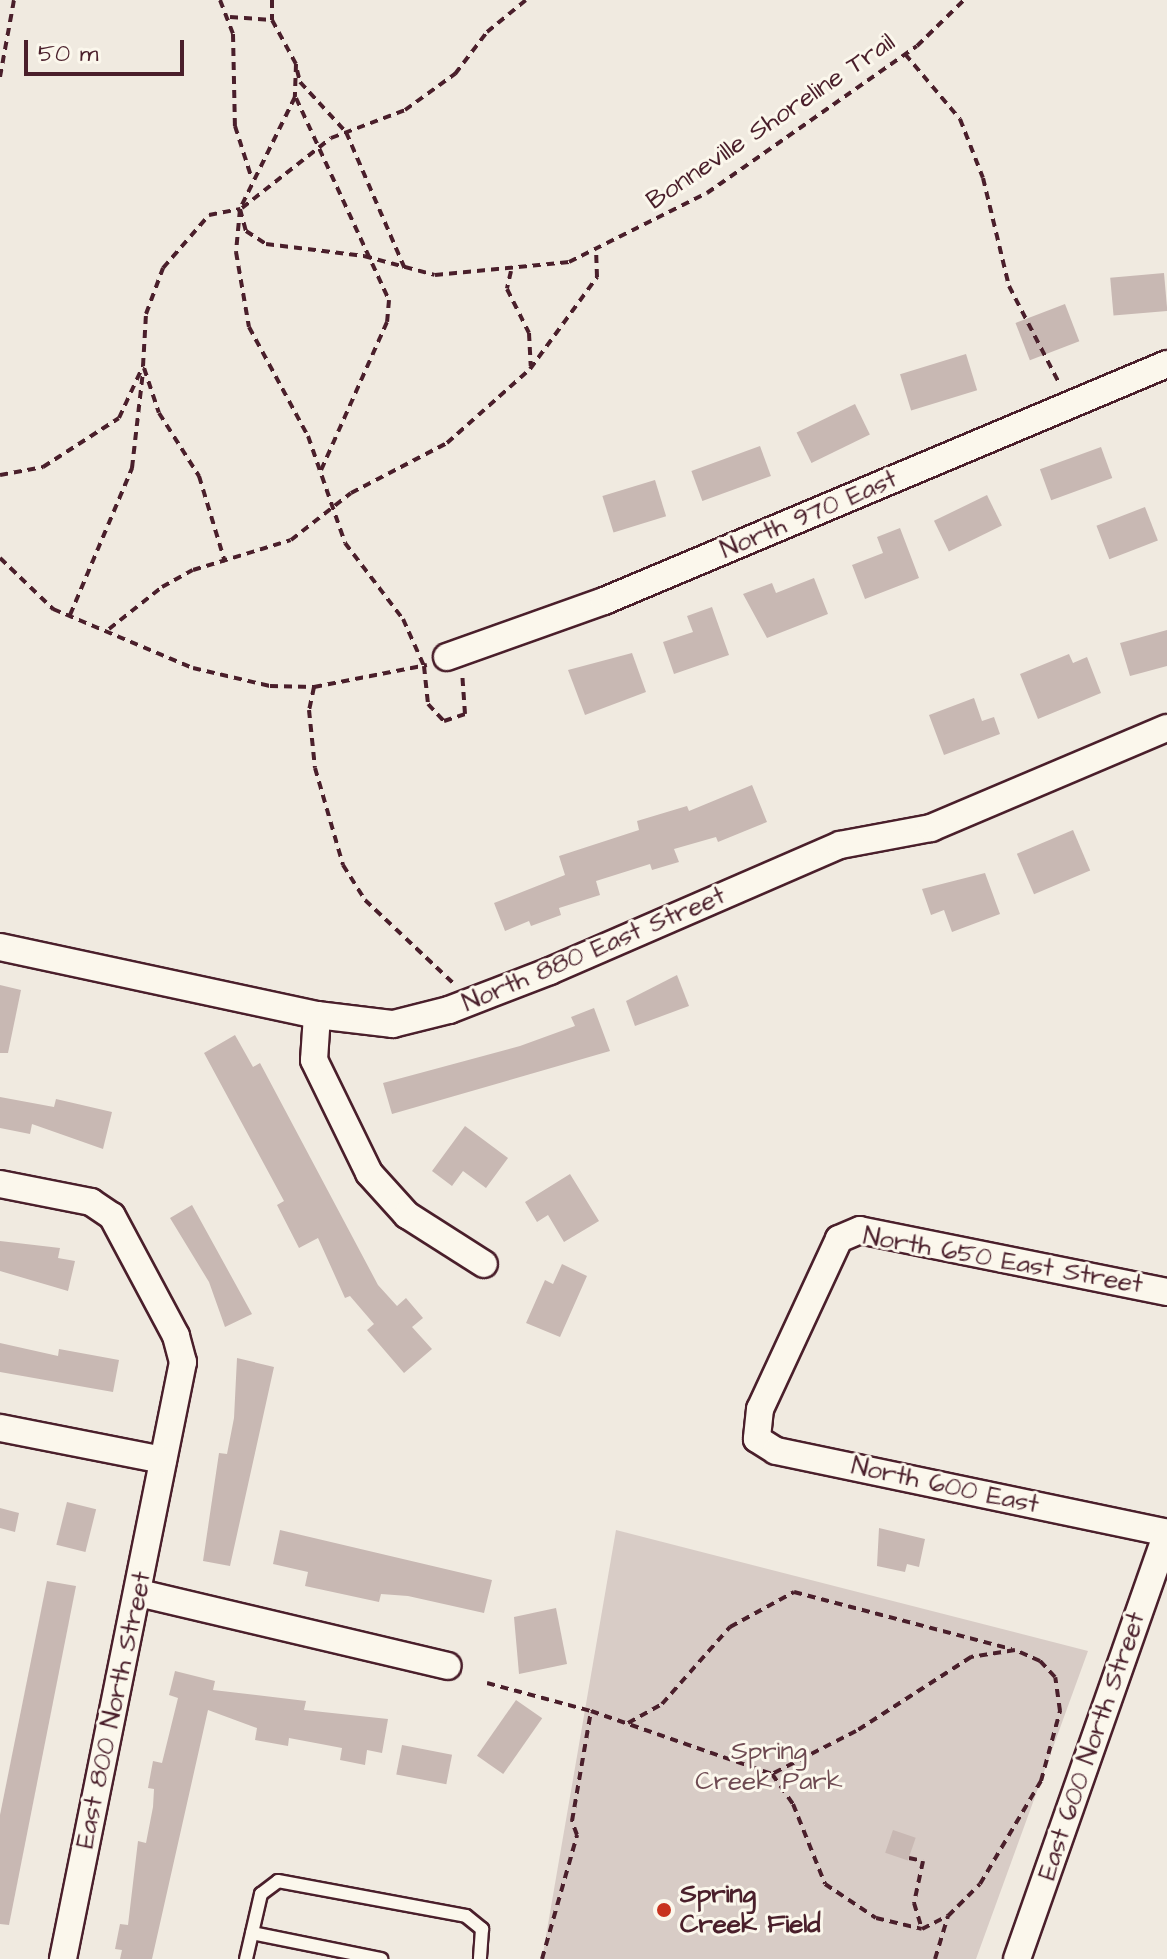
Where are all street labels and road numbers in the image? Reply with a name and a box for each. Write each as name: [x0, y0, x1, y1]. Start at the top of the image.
street label: Bonneville Shoreline Trail: [641, 27, 901, 217]
street label: North 970 East: [716, 464, 902, 566]
street label: North 880 East Street: [458, 880, 730, 1020]
street label: North 650 East Street: [861, 1221, 1145, 1301]
street label: North 600 East: [848, 1451, 1042, 1521]
street label: East 800 North Street: [69, 1569, 159, 1851]
street label: East 600 North Street: [1031, 1608, 1153, 1884]

